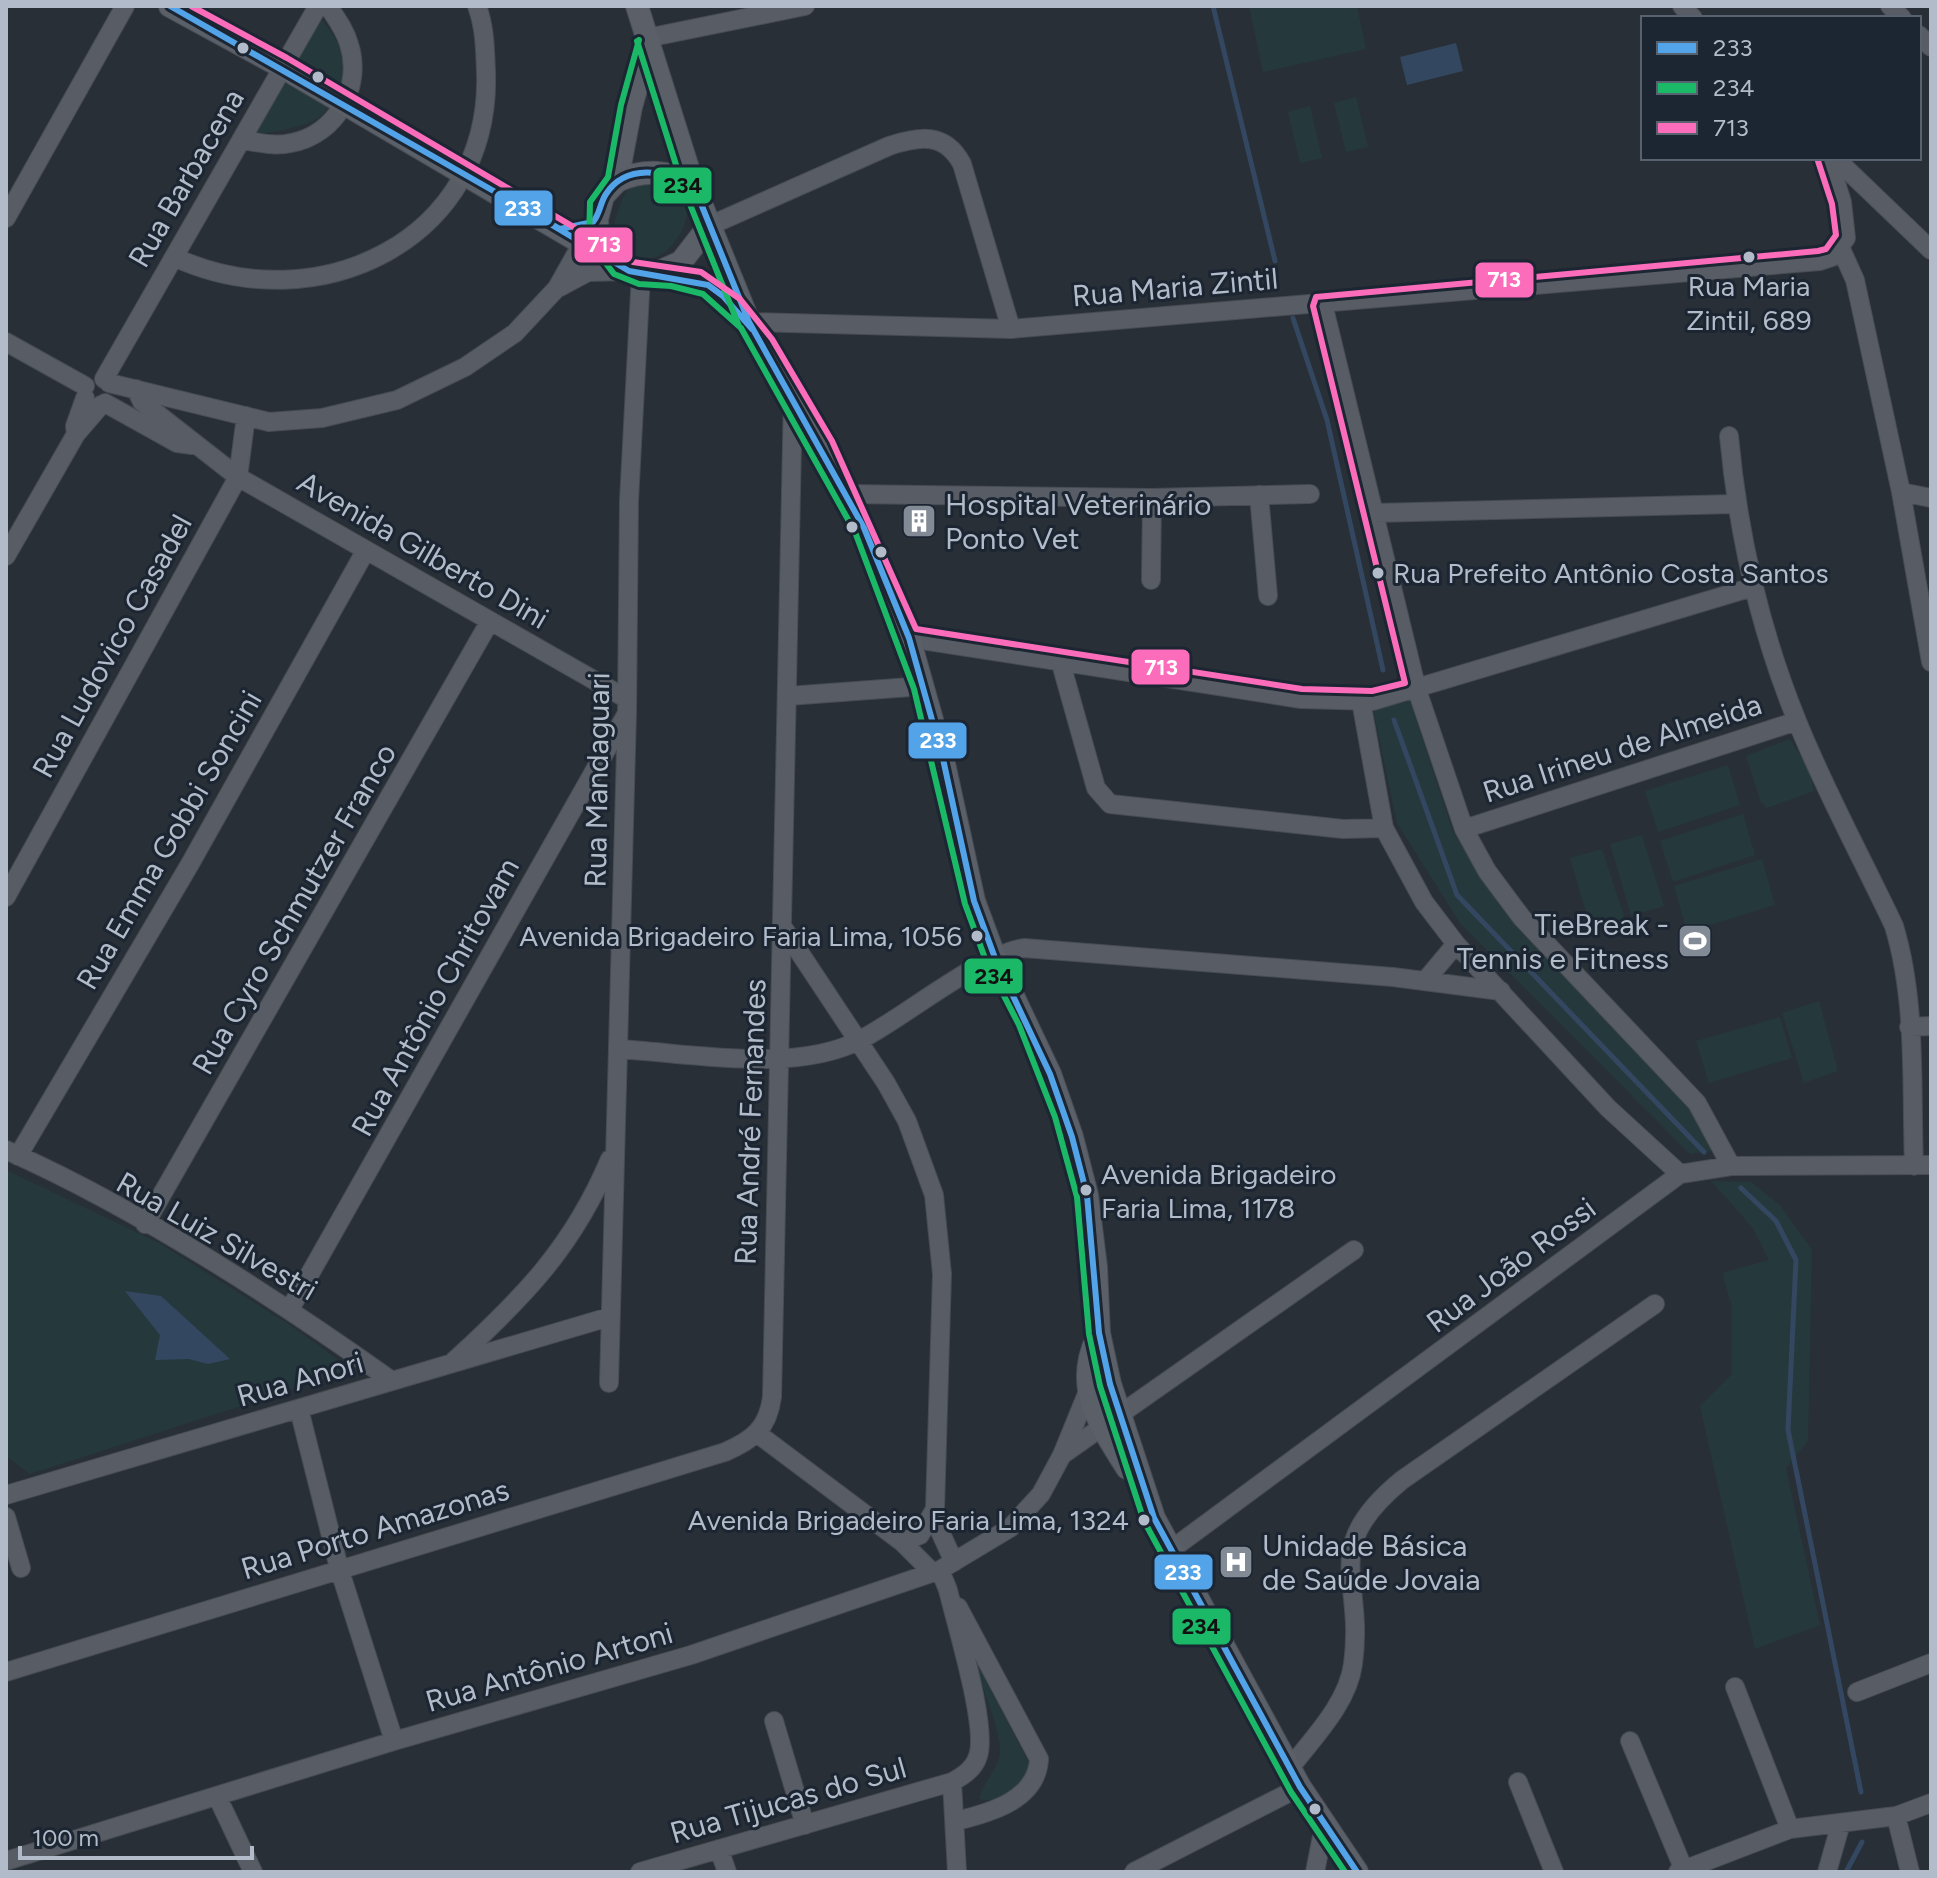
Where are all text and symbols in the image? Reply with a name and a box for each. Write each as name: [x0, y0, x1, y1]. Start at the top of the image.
legend: [1641, 16, 1921, 160]
text: 233: [1713, 33, 1753, 62]
unlabelled marker: [235, 40, 251, 56]
unlabelled marker: [310, 69, 326, 85]
text: 234: [1713, 73, 1754, 102]
street label: Rua Barbacena: [120, 82, 252, 274]
text: 713: [1713, 113, 1749, 142]
line badge: 234: [652, 166, 713, 205]
text: 234: [664, 172, 703, 199]
line badge: 233: [493, 189, 554, 227]
text: 233: [504, 195, 542, 222]
line badge: 713: [573, 226, 634, 264]
text: 713: [587, 231, 621, 258]
marker: Rua Maria Zintil, 689: [1741, 249, 1757, 265]
street label: Rua Maria Zintil: [1070, 260, 1280, 314]
line badge: 713: [1474, 261, 1535, 299]
text: 713: [1487, 266, 1521, 293]
place label: Rua Maria Zintil, 689: [1686, 269, 1812, 337]
street label: Avenida Gilberto Dini: [291, 463, 555, 637]
place label: Hospital Veterinário Ponto Vet: [945, 486, 1211, 557]
building icon: Hospital Veterinário Ponto Vet: [900, 502, 938, 540]
street label: Rua Ludovico Casadel: [24, 508, 200, 784]
unlabelled marker: [844, 519, 860, 535]
unlabelled marker: [873, 544, 889, 560]
place label: Rua Prefeito Antônio Costa Santos: [1393, 556, 1829, 590]
marker: Rua Prefeito Antônio Costa Santos: [1370, 565, 1386, 581]
line badge: 713: [1130, 648, 1191, 686]
text: 713: [1144, 654, 1178, 681]
street label: Rua Mandaguari: [577, 672, 617, 888]
street label: Rua Emma Gobbi Soncini: [68, 684, 270, 996]
street label: Rua Irineu de Almeida: [1478, 685, 1766, 811]
line badge: 233: [907, 721, 968, 760]
text: 233: [919, 727, 957, 754]
street label: Rua Cyro Schmutzer Franco: [184, 737, 404, 1081]
street label: Rua Antônio Chritovam: [343, 851, 527, 1143]
place label: TieBreak - Tennis e Fitness: [1457, 906, 1669, 977]
place label: Avenida Brigadeiro Faria Lima, 1056: [519, 919, 962, 953]
sports icon: TieBreak - Tennis e Fitness: [1676, 922, 1714, 960]
marker: Avenida Brigadeiro Faria Lima, 1056: [969, 928, 985, 944]
line badge: 234: [963, 957, 1024, 995]
text: 234: [975, 963, 1014, 990]
street label: Rua André Fernandes: [727, 978, 773, 1266]
place label: Avenida Brigadeiro Faria Lima, 1178: [1101, 1157, 1337, 1225]
street label: Rua Luiz Silvestri: [110, 1164, 324, 1308]
marker: Avenida Brigadeiro Faria Lima, 1178: [1078, 1182, 1094, 1198]
street label: Rua João Rossi: [1419, 1189, 1603, 1341]
street label: Rua Anori: [233, 1343, 367, 1415]
street label: Rua Porto Amazonas: [237, 1471, 513, 1587]
place label: Avenida Brigadeiro Faria Lima, 1324: [688, 1503, 1129, 1537]
marker: Avenida Brigadeiro Faria Lima, 1324: [1136, 1512, 1152, 1528]
place label: Unidade Básica de Saúde Jovaia: [1262, 1527, 1480, 1598]
hospital icon: Unidade Básica de Saúde Jovaia: [1217, 1543, 1255, 1581]
line badge: 233: [1153, 1553, 1214, 1591]
text: 233: [1164, 1559, 1202, 1586]
line badge: 234: [1171, 1607, 1232, 1646]
text: 234: [1182, 1613, 1221, 1640]
street label: Rua Antônio Artoni: [421, 1614, 677, 1720]
street label: Rua Tijucas do Sul: [666, 1749, 910, 1851]
unlabelled marker: [1307, 1801, 1323, 1817]
scale bar: [20, 1810, 252, 1860]
text: 100 m: [32, 1823, 99, 1852]

